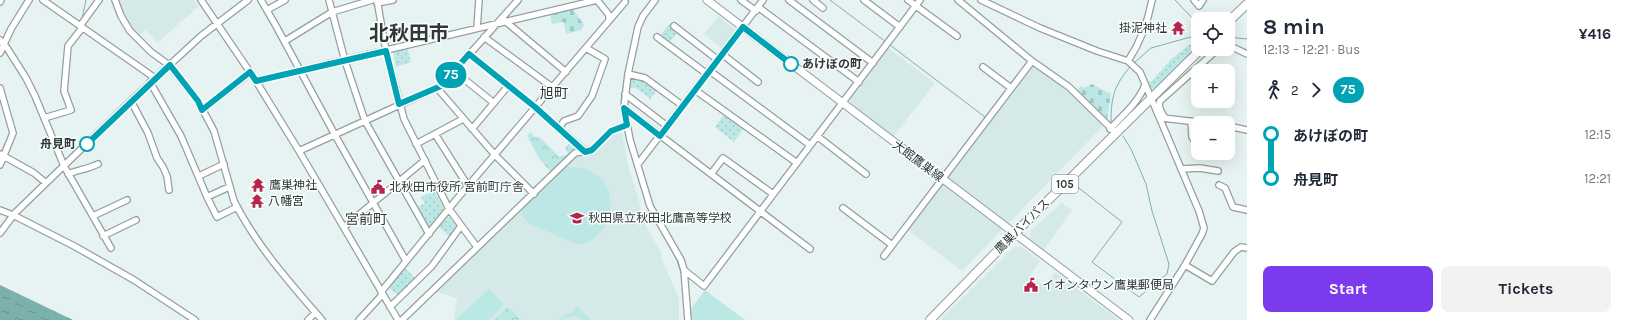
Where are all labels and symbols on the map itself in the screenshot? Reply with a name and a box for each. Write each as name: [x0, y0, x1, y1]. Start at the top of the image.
temple icon: 掛泥神社: [1170, 20, 1186, 36]
place label: 掛泥神社: [1119, 21, 1167, 35]
district label: 北秋田市: [369, 22, 449, 45]
marker: あけぼの町: [783, 56, 799, 72]
place label: あけぼの町: [802, 57, 862, 71]
line badge: 75: [433, 62, 469, 88]
district label: 旭町: [540, 85, 568, 102]
marker: 舟見町: [79, 136, 95, 152]
place label: 舟見町: [40, 137, 76, 151]
street label: 大館鷹巣線: [890, 137, 946, 185]
road number: 105: [1052, 175, 1078, 193]
temple icon: 鷹巣神社: [250, 177, 266, 193]
place label: 鷹巣神社: [269, 178, 317, 192]
public building icon: 北秋田市役所 宮前町庁舎: [370, 179, 386, 195]
place label: 北秋田市役所 宮前町庁舎: [389, 180, 524, 194]
temple icon: 八幡宮: [249, 193, 265, 209]
place label: 八幡宮: [268, 194, 304, 208]
street label: 鷹巣バイパス: [992, 196, 1052, 256]
school or university icon: 秋田県立秋田北鷹高等学校: [569, 210, 585, 226]
district label: 宮前町: [345, 211, 387, 228]
place label: 秋田県立秋田北鷹高等学校: [588, 211, 732, 225]
public building icon: イオンタウン鷹巣郵便局: [1023, 277, 1039, 293]
place label: イオンタウン鷹巣郵便局: [1042, 278, 1174, 292]

